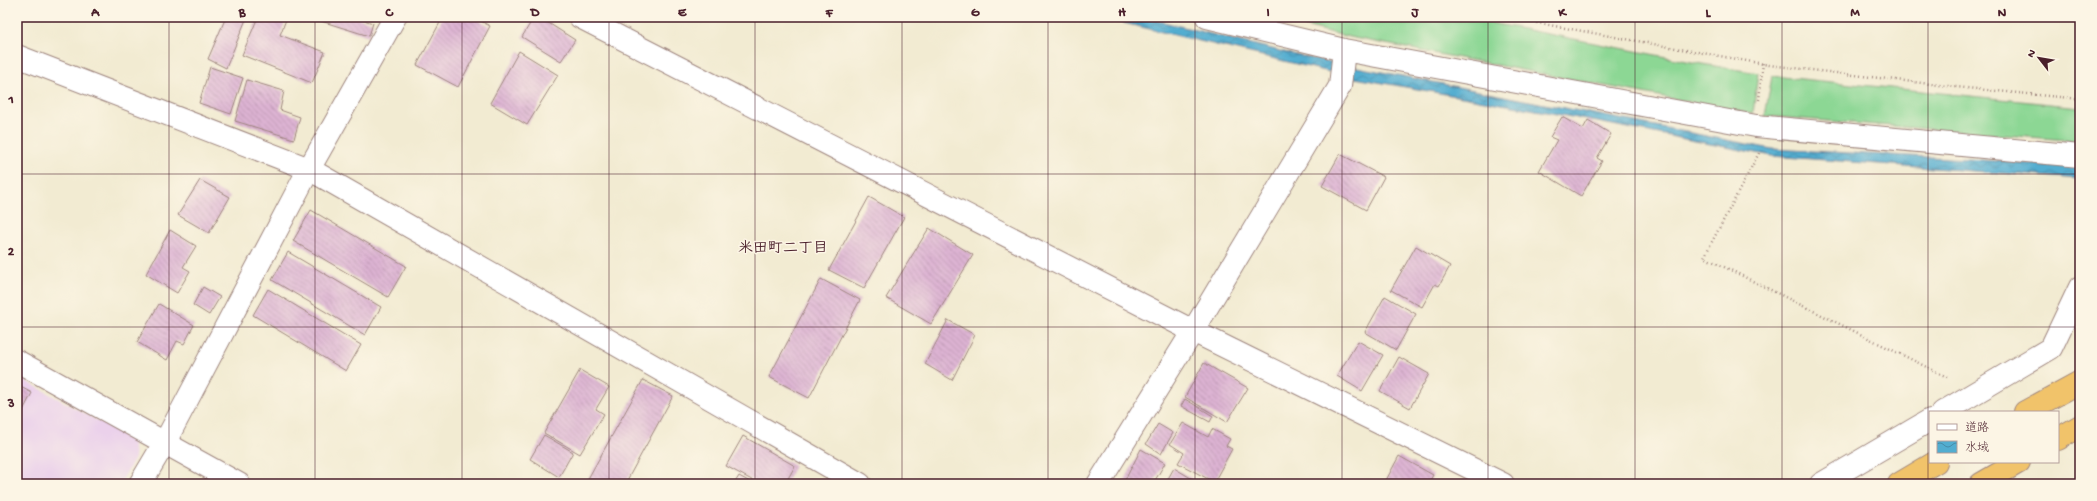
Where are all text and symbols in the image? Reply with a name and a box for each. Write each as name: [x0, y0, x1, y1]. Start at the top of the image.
text: A: [90, 6, 100, 21]
text: B: [238, 6, 247, 21]
text: C: [384, 6, 394, 21]
text: D: [530, 6, 540, 21]
text: E: [678, 6, 687, 21]
text: F: [825, 6, 834, 21]
text: G: [971, 6, 980, 21]
text: H: [1118, 6, 1126, 21]
text: I: [1266, 6, 1270, 21]
text: J: [1411, 6, 1420, 21]
text: K: [1557, 6, 1567, 21]
text: L: [1706, 6, 1712, 21]
text: M: [1850, 6, 1860, 21]
text: N: [1998, 6, 2007, 21]
north arrow: [2019, 38, 2059, 78]
text: N: [2025, 48, 2039, 60]
text: 1: [7, 93, 14, 108]
district label: 米田町二丁目: [738, 239, 828, 258]
text: 2: [8, 245, 15, 260]
text: 3: [7, 397, 15, 412]
legend: [1929, 411, 2059, 463]
text: 道路: [1965, 421, 1989, 436]
text: 水域: [1965, 441, 1989, 456]

